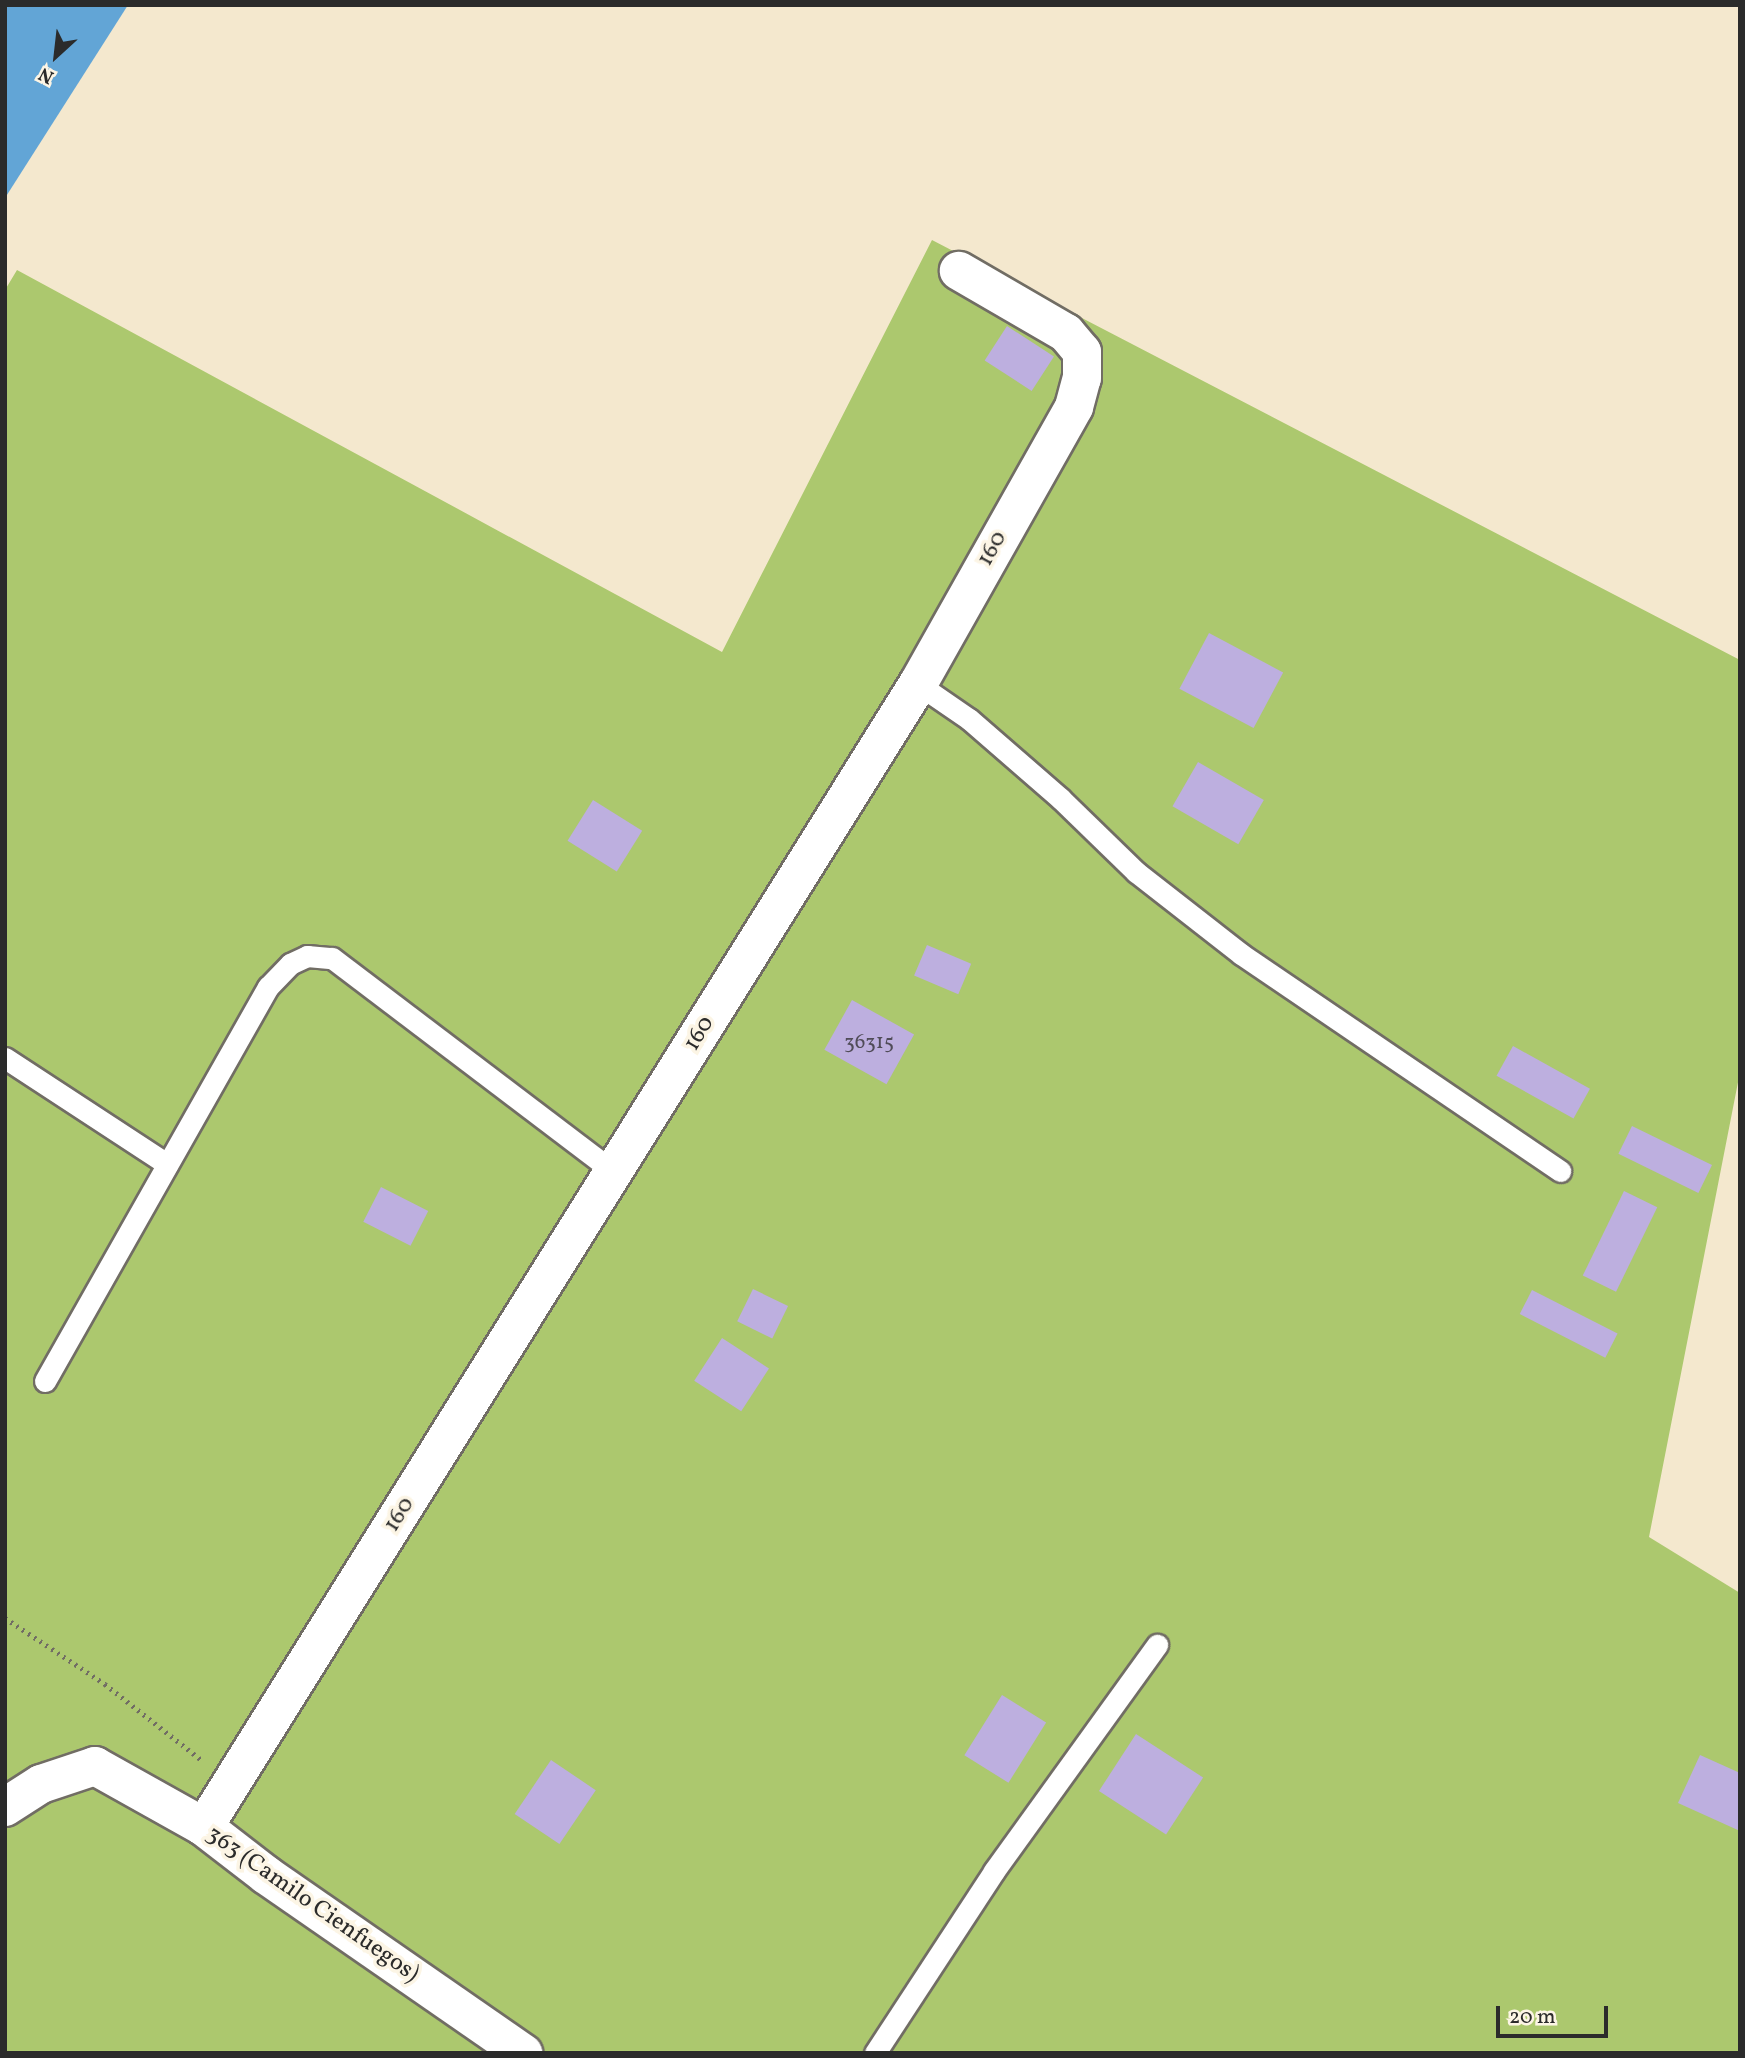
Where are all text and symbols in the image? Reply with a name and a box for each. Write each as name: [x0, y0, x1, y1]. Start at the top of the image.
north arrow: [21, 21, 91, 91]
text: N: [34, 60, 59, 89]
street label: 160: [972, 526, 1014, 572]
street label: 160: [678, 1011, 722, 1057]
house number: 36315: [844, 1030, 894, 1056]
street label: 160: [378, 1492, 422, 1538]
street label: 363 (Camilo Cienfuegos): [200, 1821, 424, 1989]
scale bar: [1500, 1992, 1612, 2036]
text: 20 m: [1509, 2003, 1555, 2032]

